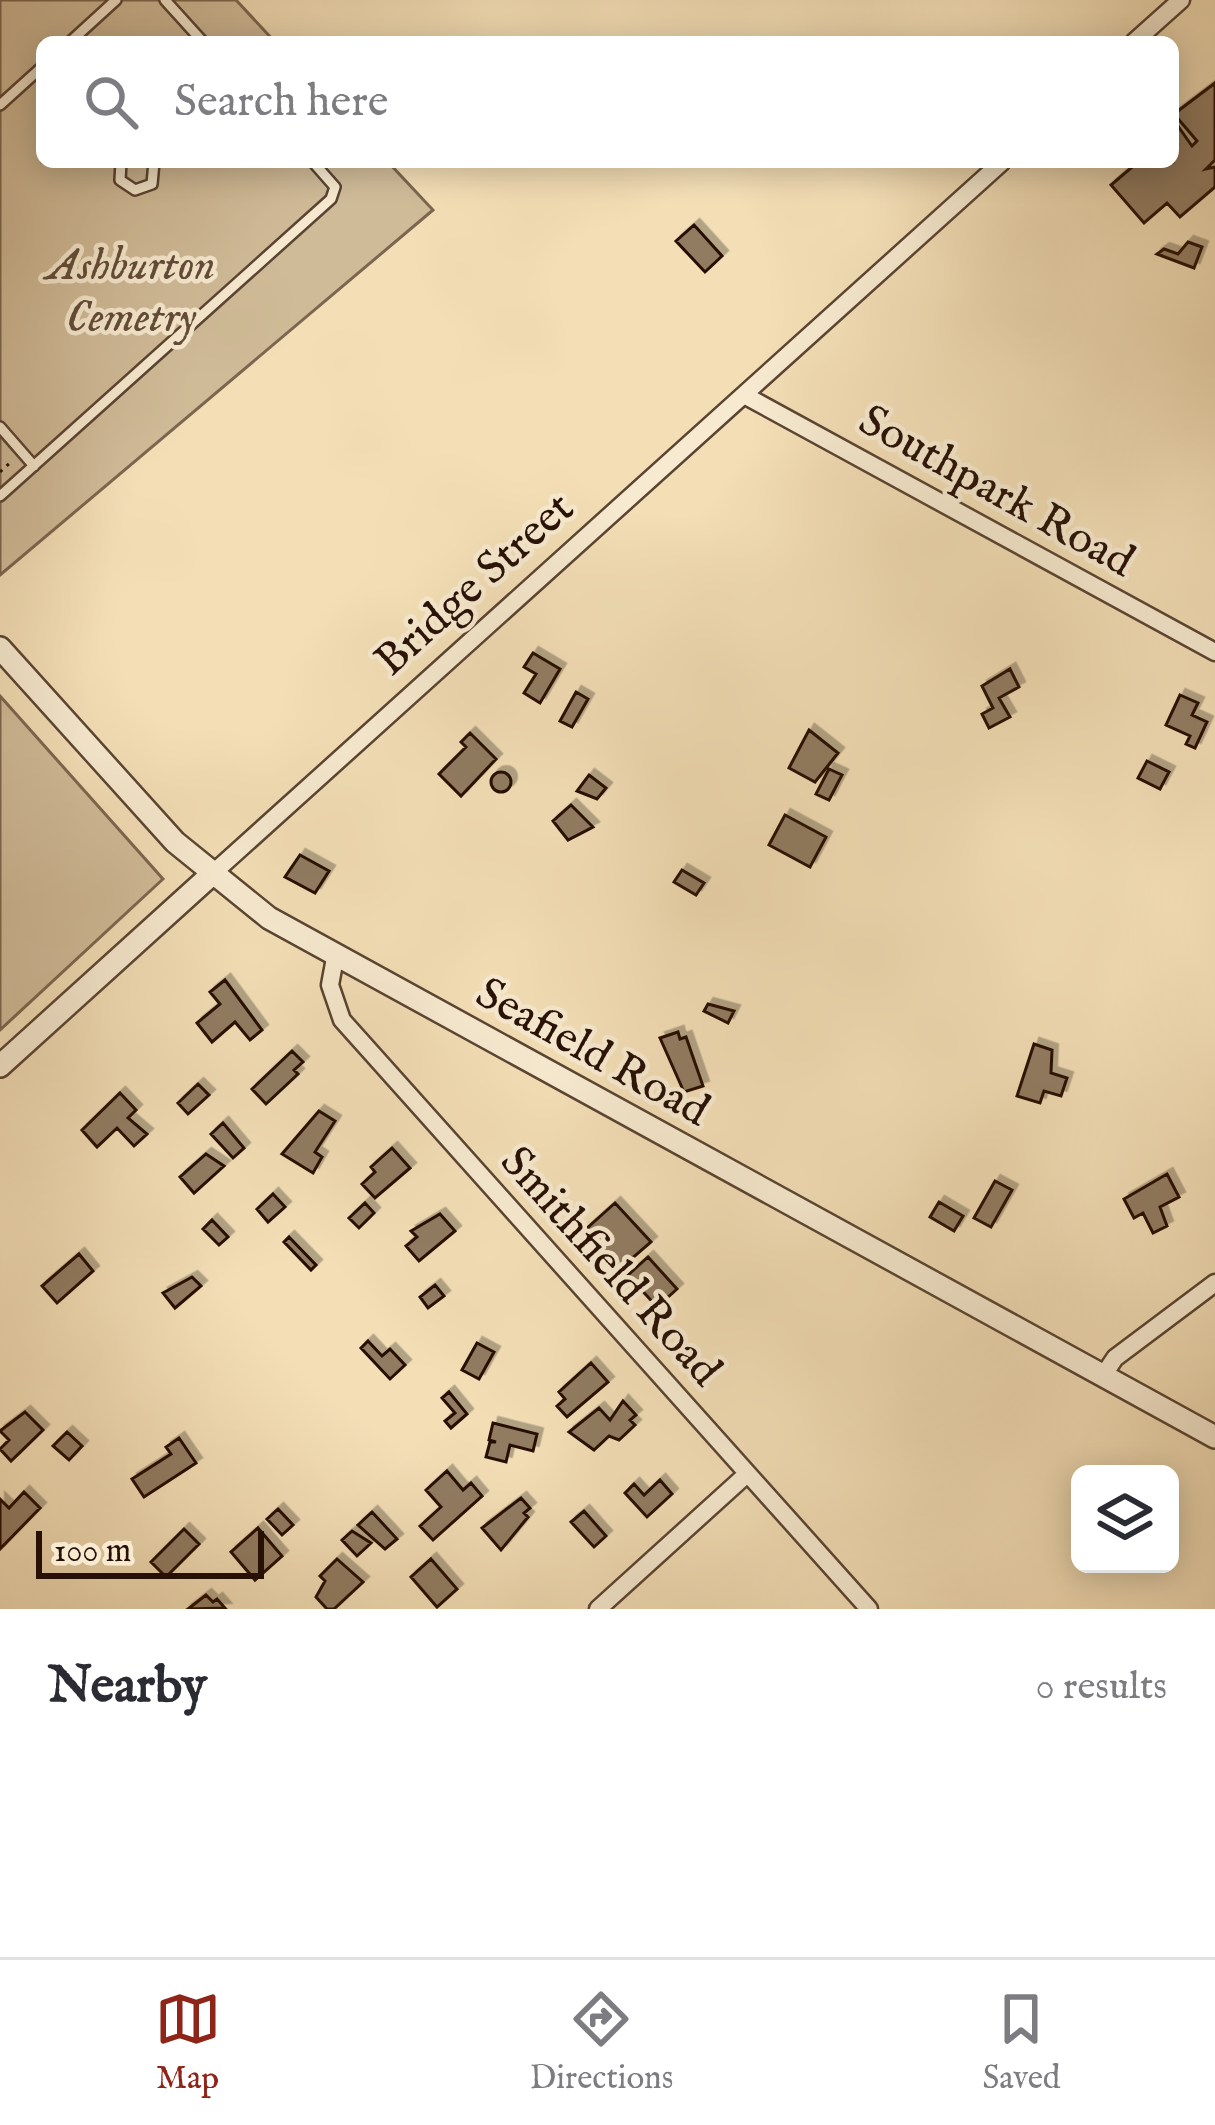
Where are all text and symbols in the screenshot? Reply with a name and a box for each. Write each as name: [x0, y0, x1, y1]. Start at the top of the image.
search box: [36, 36, 1179, 168]
icon: search: [78, 69, 144, 135]
text: Search here: [174, 74, 388, 131]
park label: Ashburton Cemetry: [43, 238, 215, 347]
street label: Southpark Road: [849, 393, 1144, 592]
street label: Bridge Street: [363, 481, 587, 689]
street label: Seafield Road: [465, 966, 719, 1141]
street label: Smithfield Road: [487, 1135, 733, 1400]
map controls: [1071, 1465, 1179, 1573]
button: layers: [1071, 1465, 1179, 1573]
scale bar: [36, 1525, 264, 1578]
text: 100 m: [54, 1531, 131, 1573]
text: Nearby: [48, 1655, 207, 1720]
text: 0 results: [1035, 1663, 1167, 1712]
tab: Map: [155, 1986, 221, 2100]
tab: Directions: [530, 1986, 673, 2100]
tab: Saved: [982, 1986, 1060, 2100]

